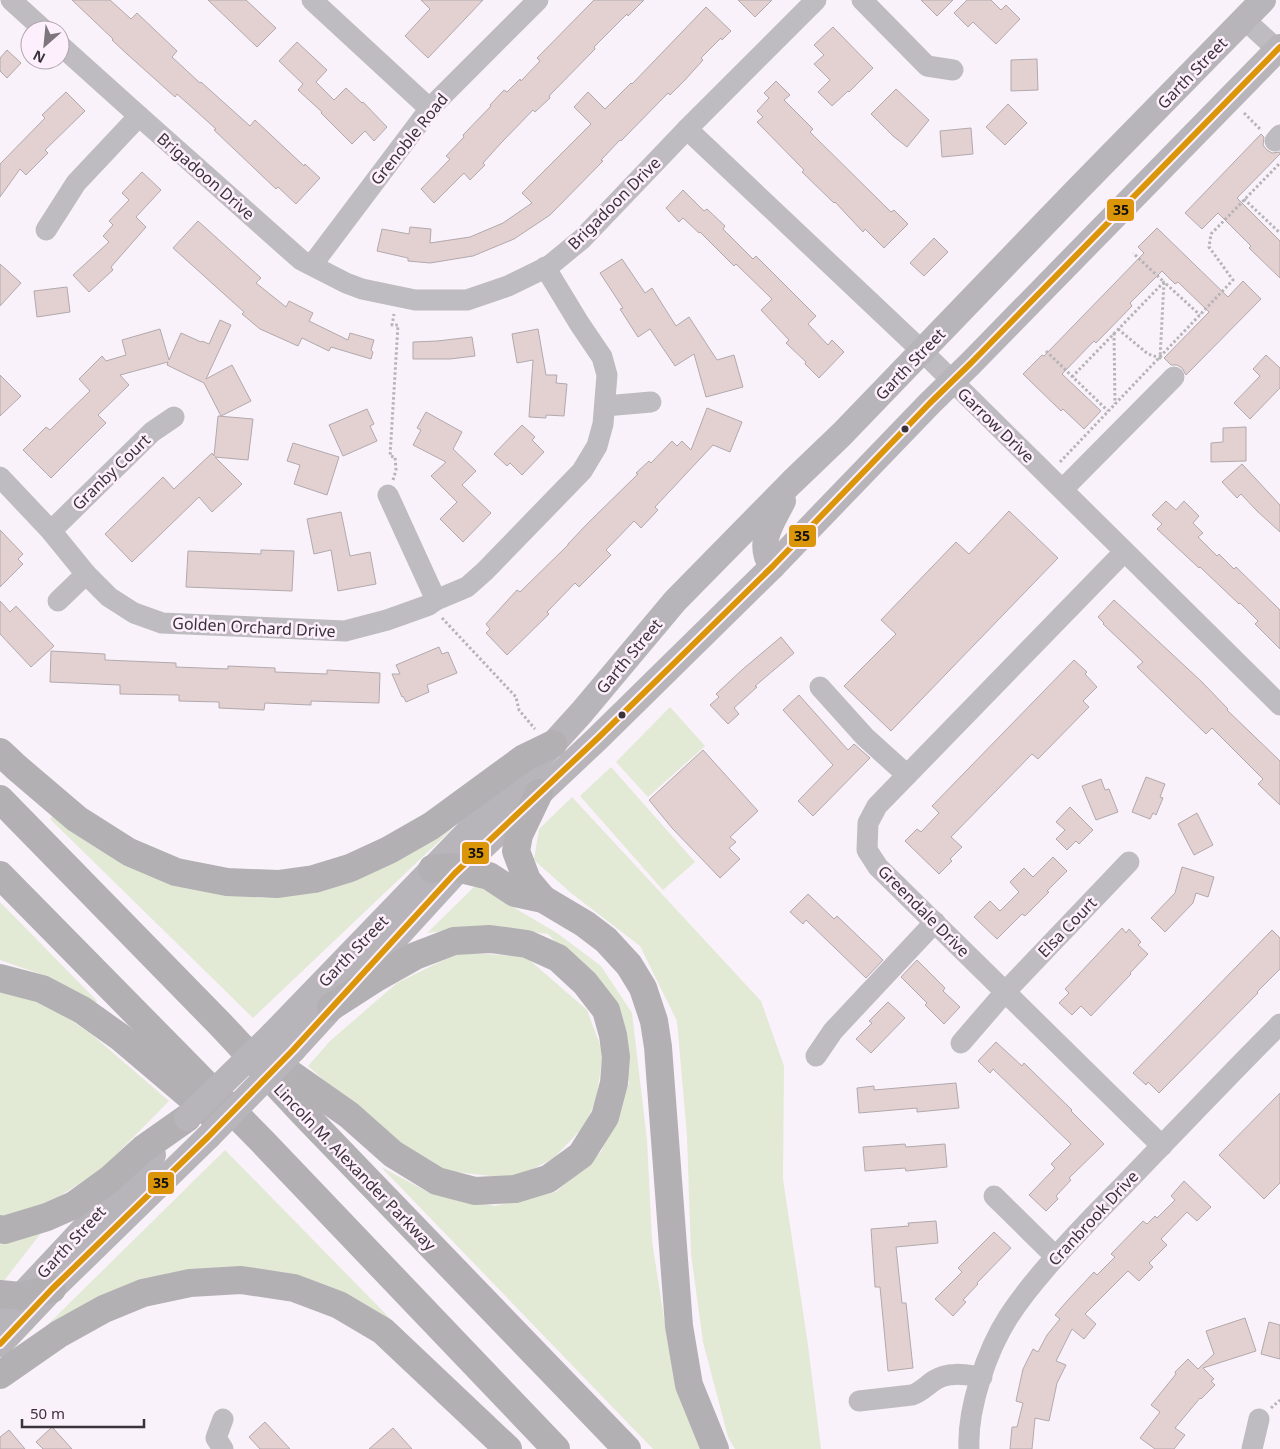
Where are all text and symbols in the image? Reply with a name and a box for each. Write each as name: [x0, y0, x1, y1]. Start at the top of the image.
north arrow: [20, 20, 70, 70]
street label: Garth Street: [1152, 32, 1232, 114]
text: N: [29, 46, 48, 68]
street label: Grenoble Road: [365, 89, 453, 189]
street label: Brigadoon Drive: [152, 127, 260, 225]
street label: Brigadoon Drive: [563, 152, 665, 254]
line badge: 35: [1106, 198, 1135, 222]
text: 35: [1113, 200, 1129, 219]
street label: Garth Street: [870, 323, 950, 405]
street label: Garrow Drive: [953, 383, 1039, 467]
unlabelled marker: [900, 424, 910, 434]
street label: Granby Court: [67, 429, 155, 515]
line badge: 35: [788, 524, 817, 548]
text: 35: [794, 526, 810, 545]
street label: Golden Orchard Drive: [172, 612, 336, 642]
street label: Garth Street: [591, 614, 667, 698]
unlabelled marker: [617, 710, 627, 720]
line badge: 35: [461, 841, 490, 865]
text: 35: [468, 843, 484, 862]
street label: Greendale Drive: [873, 860, 975, 962]
street label: Elsa Court: [1033, 892, 1101, 962]
street label: Garth Street: [313, 910, 393, 992]
street label: Lincoln M. Alexander Parkway: [269, 1079, 441, 1256]
street label: Cranbrook Drive: [1043, 1166, 1143, 1270]
line badge: 35: [147, 1171, 175, 1195]
text: 35: [153, 1173, 169, 1192]
street label: Garth Street: [32, 1201, 110, 1283]
scale bar: [22, 1396, 145, 1428]
text: 50 m: [30, 1403, 65, 1423]

